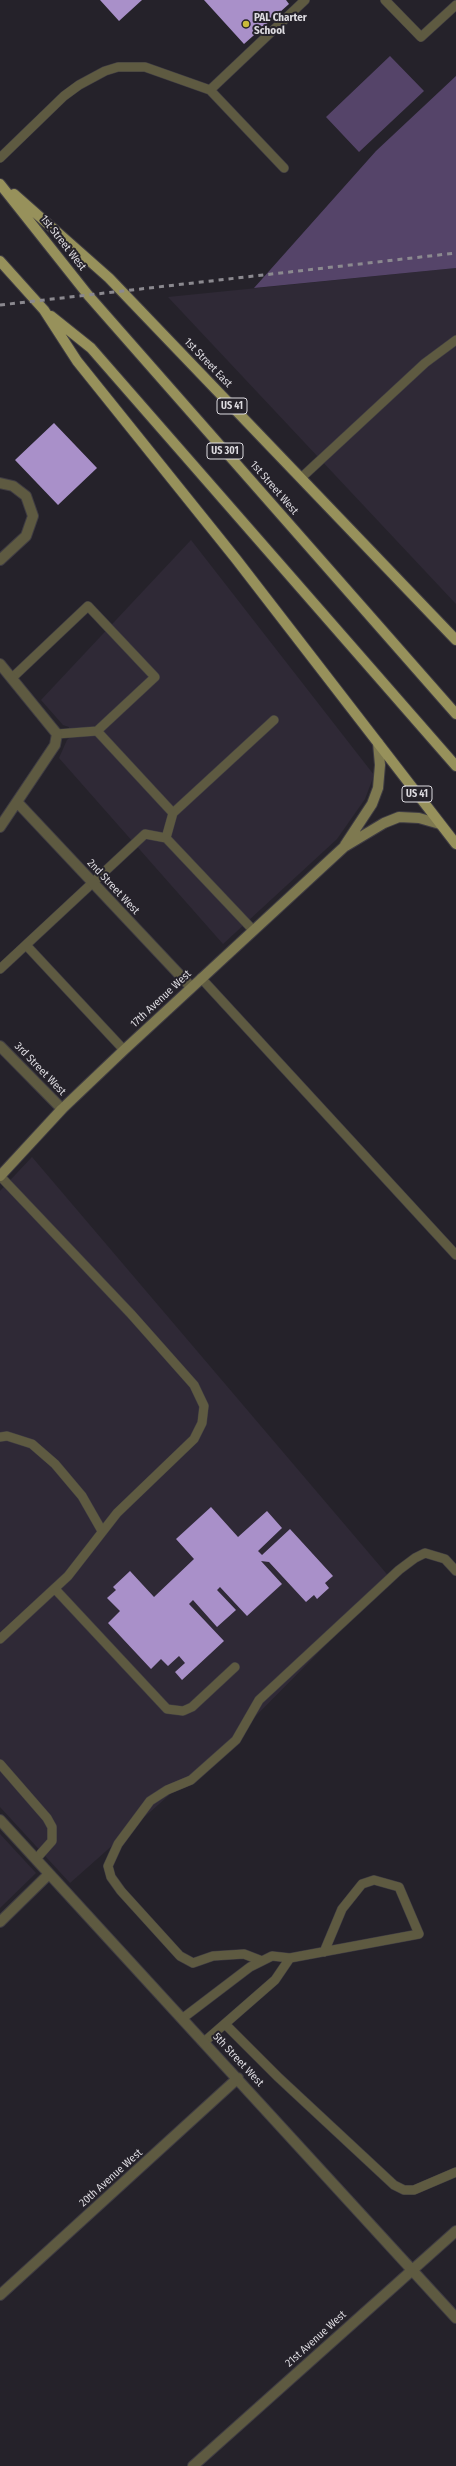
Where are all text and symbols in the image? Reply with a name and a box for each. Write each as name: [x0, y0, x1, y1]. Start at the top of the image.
place label: PAL Charter School: [254, 11, 307, 37]
marker: PAL Charter School: [241, 19, 251, 29]
street label: 1st Street West: [37, 213, 89, 273]
street label: 1st Street East: [181, 336, 235, 390]
road number: US 41: [217, 398, 247, 414]
road number: US 301: [207, 443, 243, 459]
street label: 1st Street West: [247, 459, 301, 517]
road number: US 41: [402, 786, 432, 802]
street label: 2nd Street West: [84, 857, 142, 917]
street label: 17th Avenue West: [128, 967, 194, 1031]
street label: 3rd Street West: [11, 1040, 69, 1098]
street label: 5th Street West: [210, 2030, 266, 2090]
street label: 20th Avenue West: [77, 2146, 145, 2210]
street label: 21st Avenue West: [283, 2308, 349, 2370]

